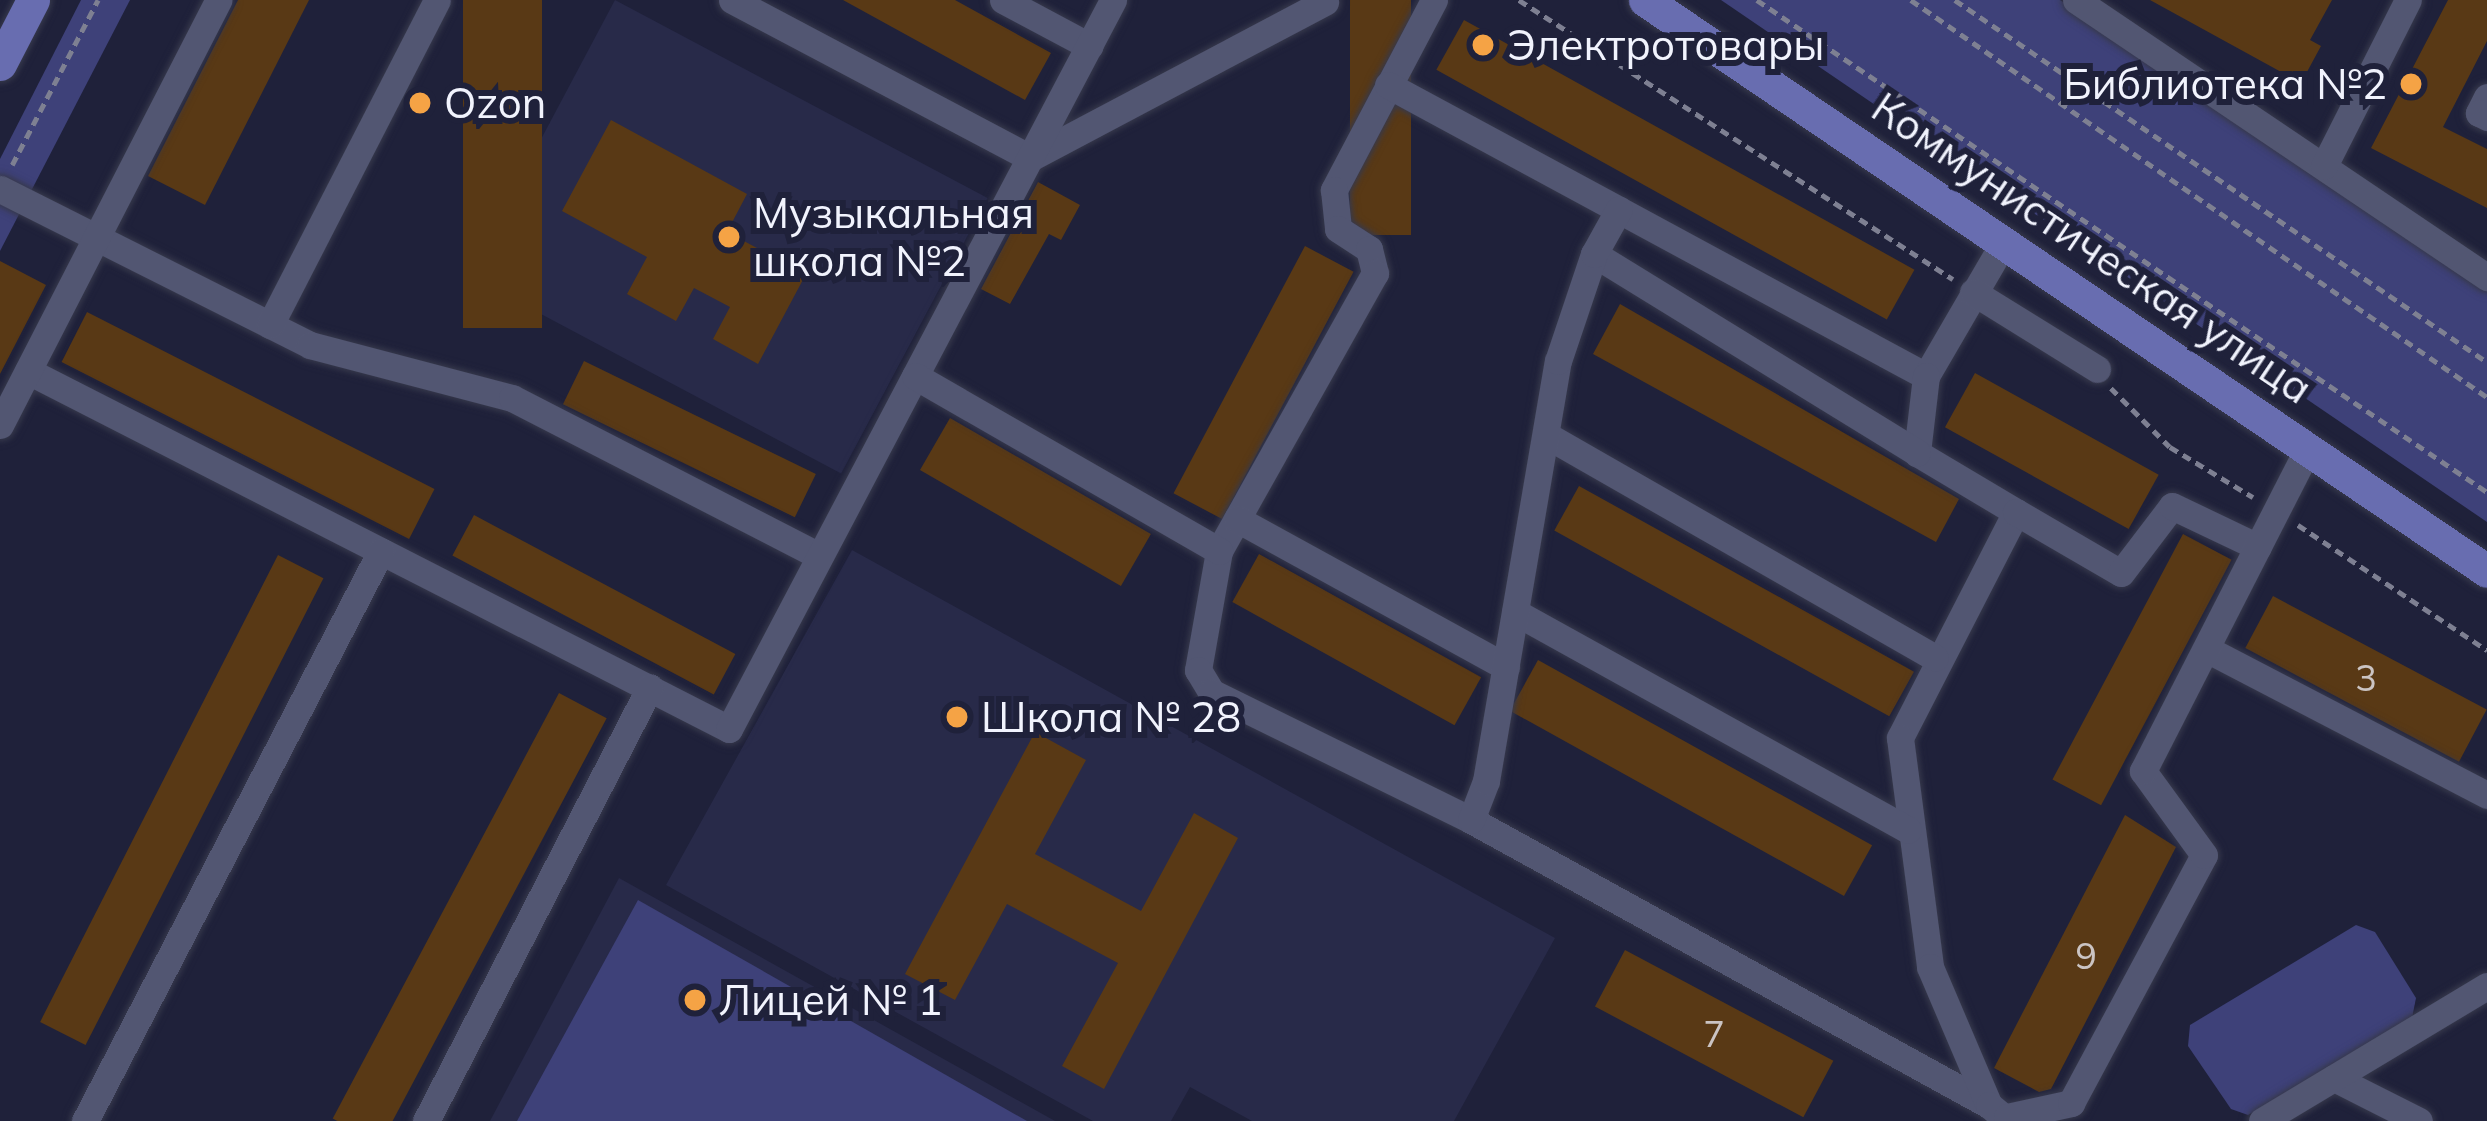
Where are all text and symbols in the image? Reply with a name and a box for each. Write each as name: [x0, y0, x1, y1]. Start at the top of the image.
place label: Электротовары: [1507, 20, 1825, 70]
marker: Электротовары: [1470, 32, 1496, 58]
place label: Библиотека №2: [2063, 59, 2387, 109]
marker: Библиотека №2: [2398, 71, 2424, 97]
place label: Ozon: [444, 78, 546, 128]
street label: Коммунистическая улица: [1863, 82, 2321, 414]
marker: Ozon: [407, 90, 433, 116]
place label: Музыкальная школа №2: [753, 188, 1034, 286]
marker: Музыкальная школа №2: [716, 224, 742, 250]
house number: 3: [2355, 656, 2377, 700]
place label: Школа № 28: [981, 692, 1241, 742]
marker: Школа № 28: [944, 704, 970, 730]
house number: 9: [2075, 934, 2097, 978]
place label: Лицей № 1: [719, 975, 943, 1025]
marker: Лицей № 1: [682, 987, 708, 1013]
house number: 7: [1703, 1012, 1725, 1056]

